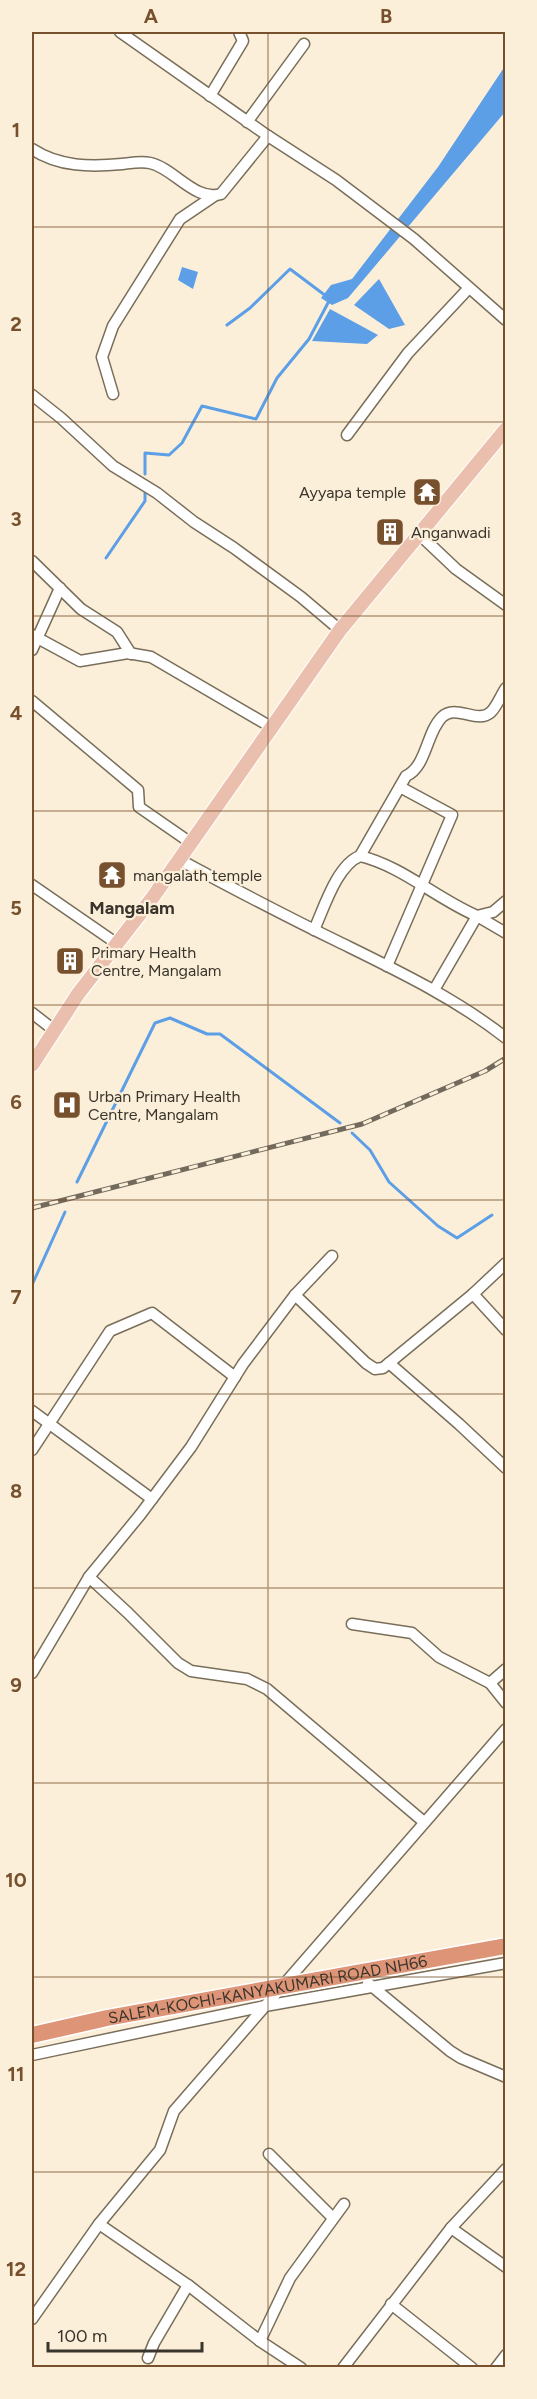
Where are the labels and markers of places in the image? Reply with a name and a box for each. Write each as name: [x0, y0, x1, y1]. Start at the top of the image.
temple icon: Ayyapa temple: [411, 476, 443, 508]
place label: Ayyapa temple: [299, 483, 406, 502]
building icon: Anganwadi: [374, 516, 406, 548]
place label: Anganwadi: [411, 523, 491, 542]
temple icon: mangalath temple: [96, 859, 128, 891]
place label: mangalath temple: [133, 866, 262, 885]
place label: Primary Health Centre, Mangalam: [91, 943, 221, 980]
building icon: Primary Health Centre, Mangalam: [54, 945, 86, 977]
place label: Urban Primary Health Centre, Mangalam: [88, 1087, 240, 1124]
hospital icon: Urban Primary Health Centre, Mangalam: [51, 1089, 83, 1121]

